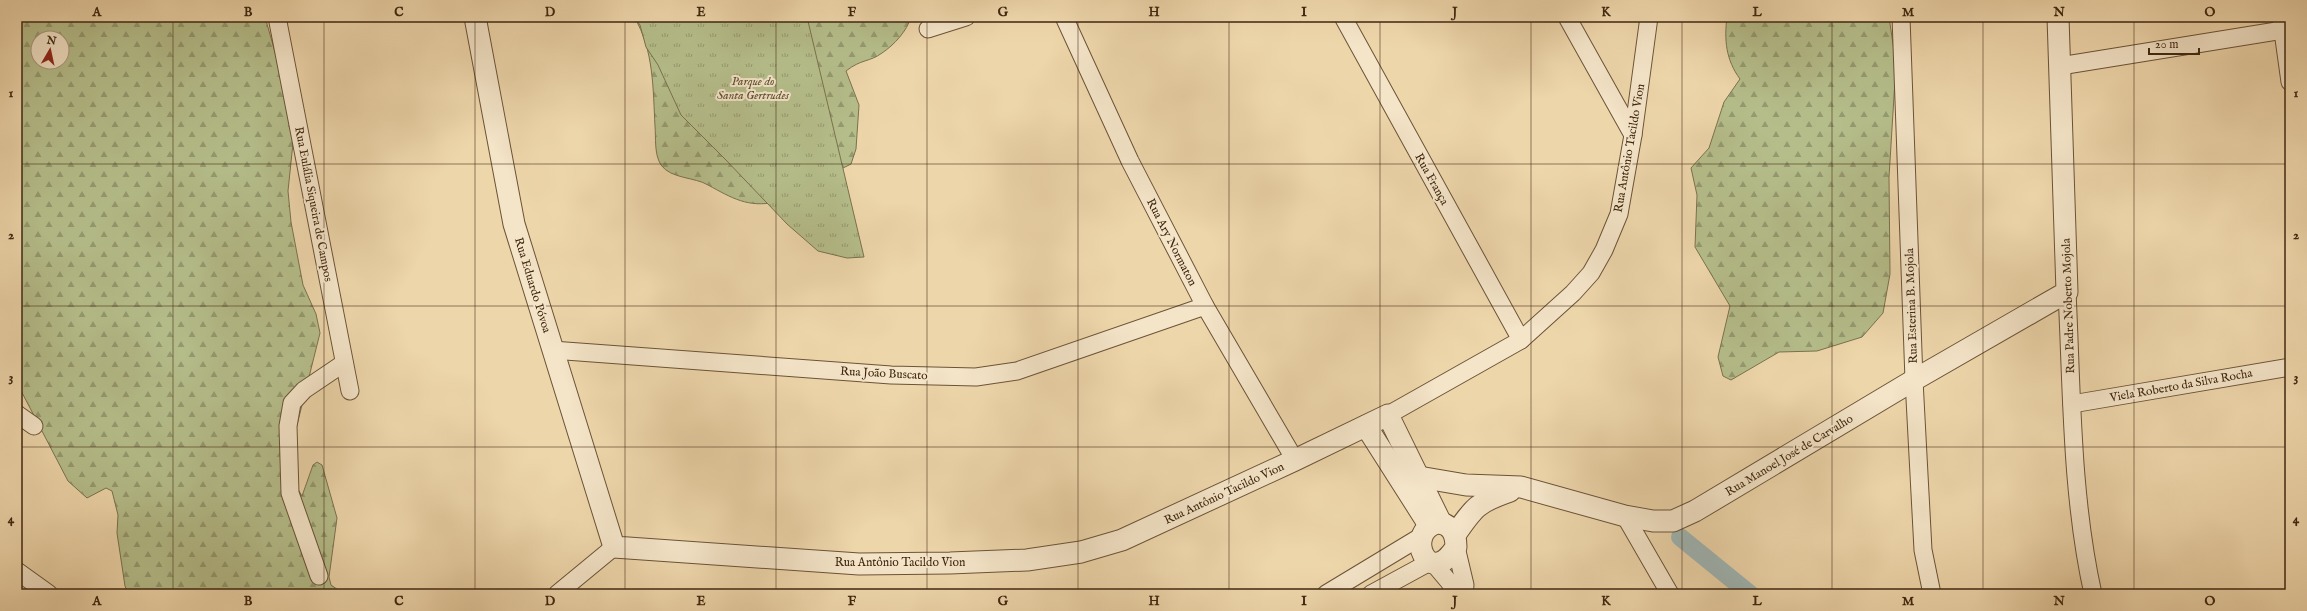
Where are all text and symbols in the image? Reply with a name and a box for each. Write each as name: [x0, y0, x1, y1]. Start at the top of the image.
text: A: [92, 4, 103, 21]
text: B: [244, 4, 253, 21]
text: C: [394, 4, 404, 21]
text: D: [545, 4, 556, 21]
text: E: [696, 4, 706, 21]
text: F: [848, 4, 857, 21]
text: G: [998, 4, 1009, 21]
text: H: [1148, 4, 1160, 21]
text: I: [1301, 4, 1307, 21]
text: J: [1450, 4, 1458, 21]
text: K: [1601, 4, 1611, 21]
text: L: [1751, 4, 1762, 21]
text: M: [1902, 4, 1915, 21]
text: N: [2052, 4, 2065, 21]
text: O: [2205, 4, 2216, 21]
north arrow: [30, 30, 70, 70]
scale bar: [2149, 30, 2199, 56]
text: N: [45, 33, 58, 49]
text: 20 m: [2155, 37, 2178, 52]
park label: Parque do Santa Gertrudes: [717, 74, 789, 103]
street label: Rua Antônio Tacildo Vion: [1611, 82, 1648, 214]
text: 1: [9, 85, 14, 102]
text: 1: [2294, 85, 2299, 102]
street label: Rua Eulália Siqueira de Campos: [290, 125, 336, 283]
street label: Rua França: [1411, 151, 1452, 208]
street label: Rua Ary Normaton: [1143, 196, 1200, 289]
text: 2: [8, 227, 14, 244]
text: 2: [2293, 227, 2299, 244]
street label: Rua Eduardo Póvoa: [511, 236, 554, 335]
street label: Rua Padre Noberto Mojola: [2059, 237, 2078, 374]
street label: Rua Esterina B. Mojola: [1902, 247, 1921, 364]
street label: Rua João Buscato: [840, 364, 929, 384]
street label: Viela Roberto da Silva Rocha: [2108, 365, 2254, 406]
text: 3: [9, 369, 14, 386]
text: 3: [2294, 369, 2299, 386]
street label: Rua Manoel José de Carvalho: [1723, 411, 1857, 500]
street label: Rua Antônio Tacildo Vion: [1162, 459, 1287, 528]
text: 4: [8, 511, 15, 528]
text: 4: [2293, 511, 2300, 528]
street label: Rua Antônio Tacildo Vion: [835, 555, 966, 570]
text: A: [92, 593, 103, 610]
text: B: [244, 593, 253, 610]
text: C: [394, 593, 404, 610]
text: D: [545, 593, 556, 610]
text: E: [696, 593, 706, 610]
text: F: [848, 593, 857, 610]
text: G: [998, 593, 1009, 610]
text: H: [1148, 593, 1160, 610]
text: I: [1301, 593, 1307, 610]
text: J: [1450, 593, 1458, 610]
text: K: [1601, 593, 1611, 610]
text: L: [1751, 593, 1762, 610]
text: M: [1902, 593, 1915, 610]
text: N: [2052, 593, 2065, 610]
text: O: [2205, 593, 2216, 610]

